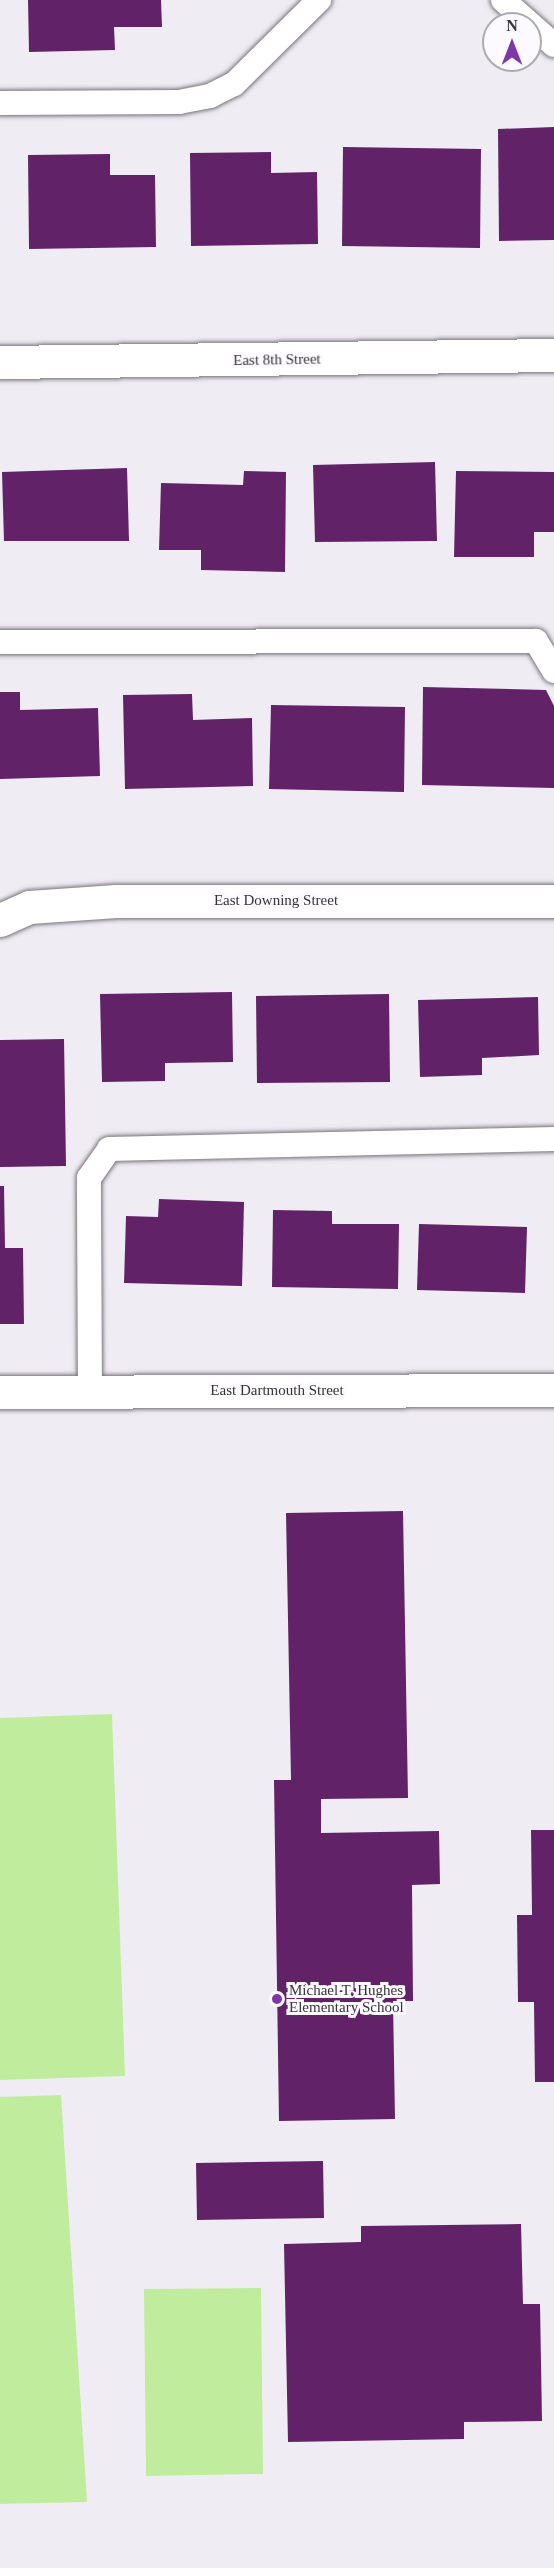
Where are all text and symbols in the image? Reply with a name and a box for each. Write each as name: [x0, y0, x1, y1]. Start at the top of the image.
north arrow: [482, 12, 542, 72]
text: N: [506, 17, 518, 34]
street label: East 8th Street: [233, 350, 321, 370]
street label: East Downing Street: [214, 892, 338, 910]
street label: East Dartmouth Street: [210, 1382, 344, 1400]
place label: Michael T. Hughes Elementary School: [289, 1981, 404, 2016]
marker: Michael T. Hughes Elementary School: [270, 1992, 284, 2006]

